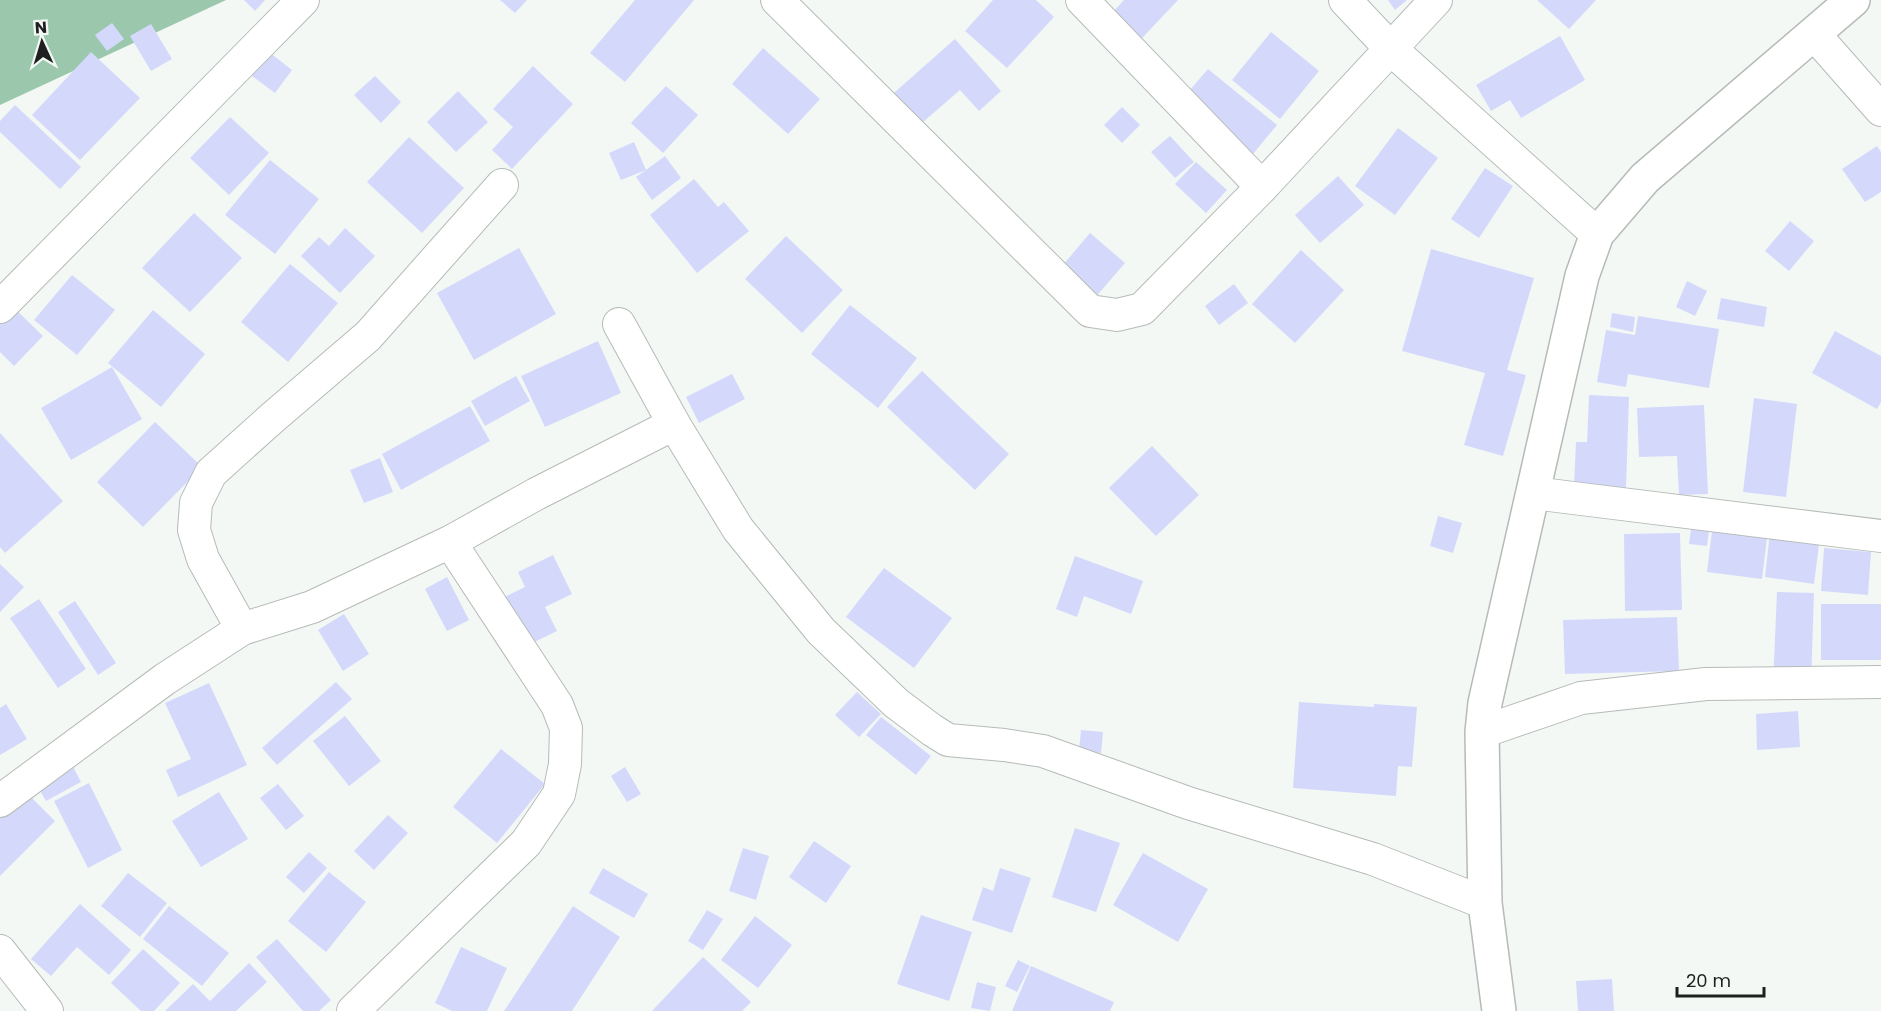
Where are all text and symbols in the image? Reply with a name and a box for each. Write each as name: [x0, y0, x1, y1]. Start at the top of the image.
north arrow: [12, 12, 72, 72]
text: N: [34, 16, 48, 39]
scale bar: [1677, 960, 1764, 998]
text: 20 m: [1686, 968, 1731, 993]

